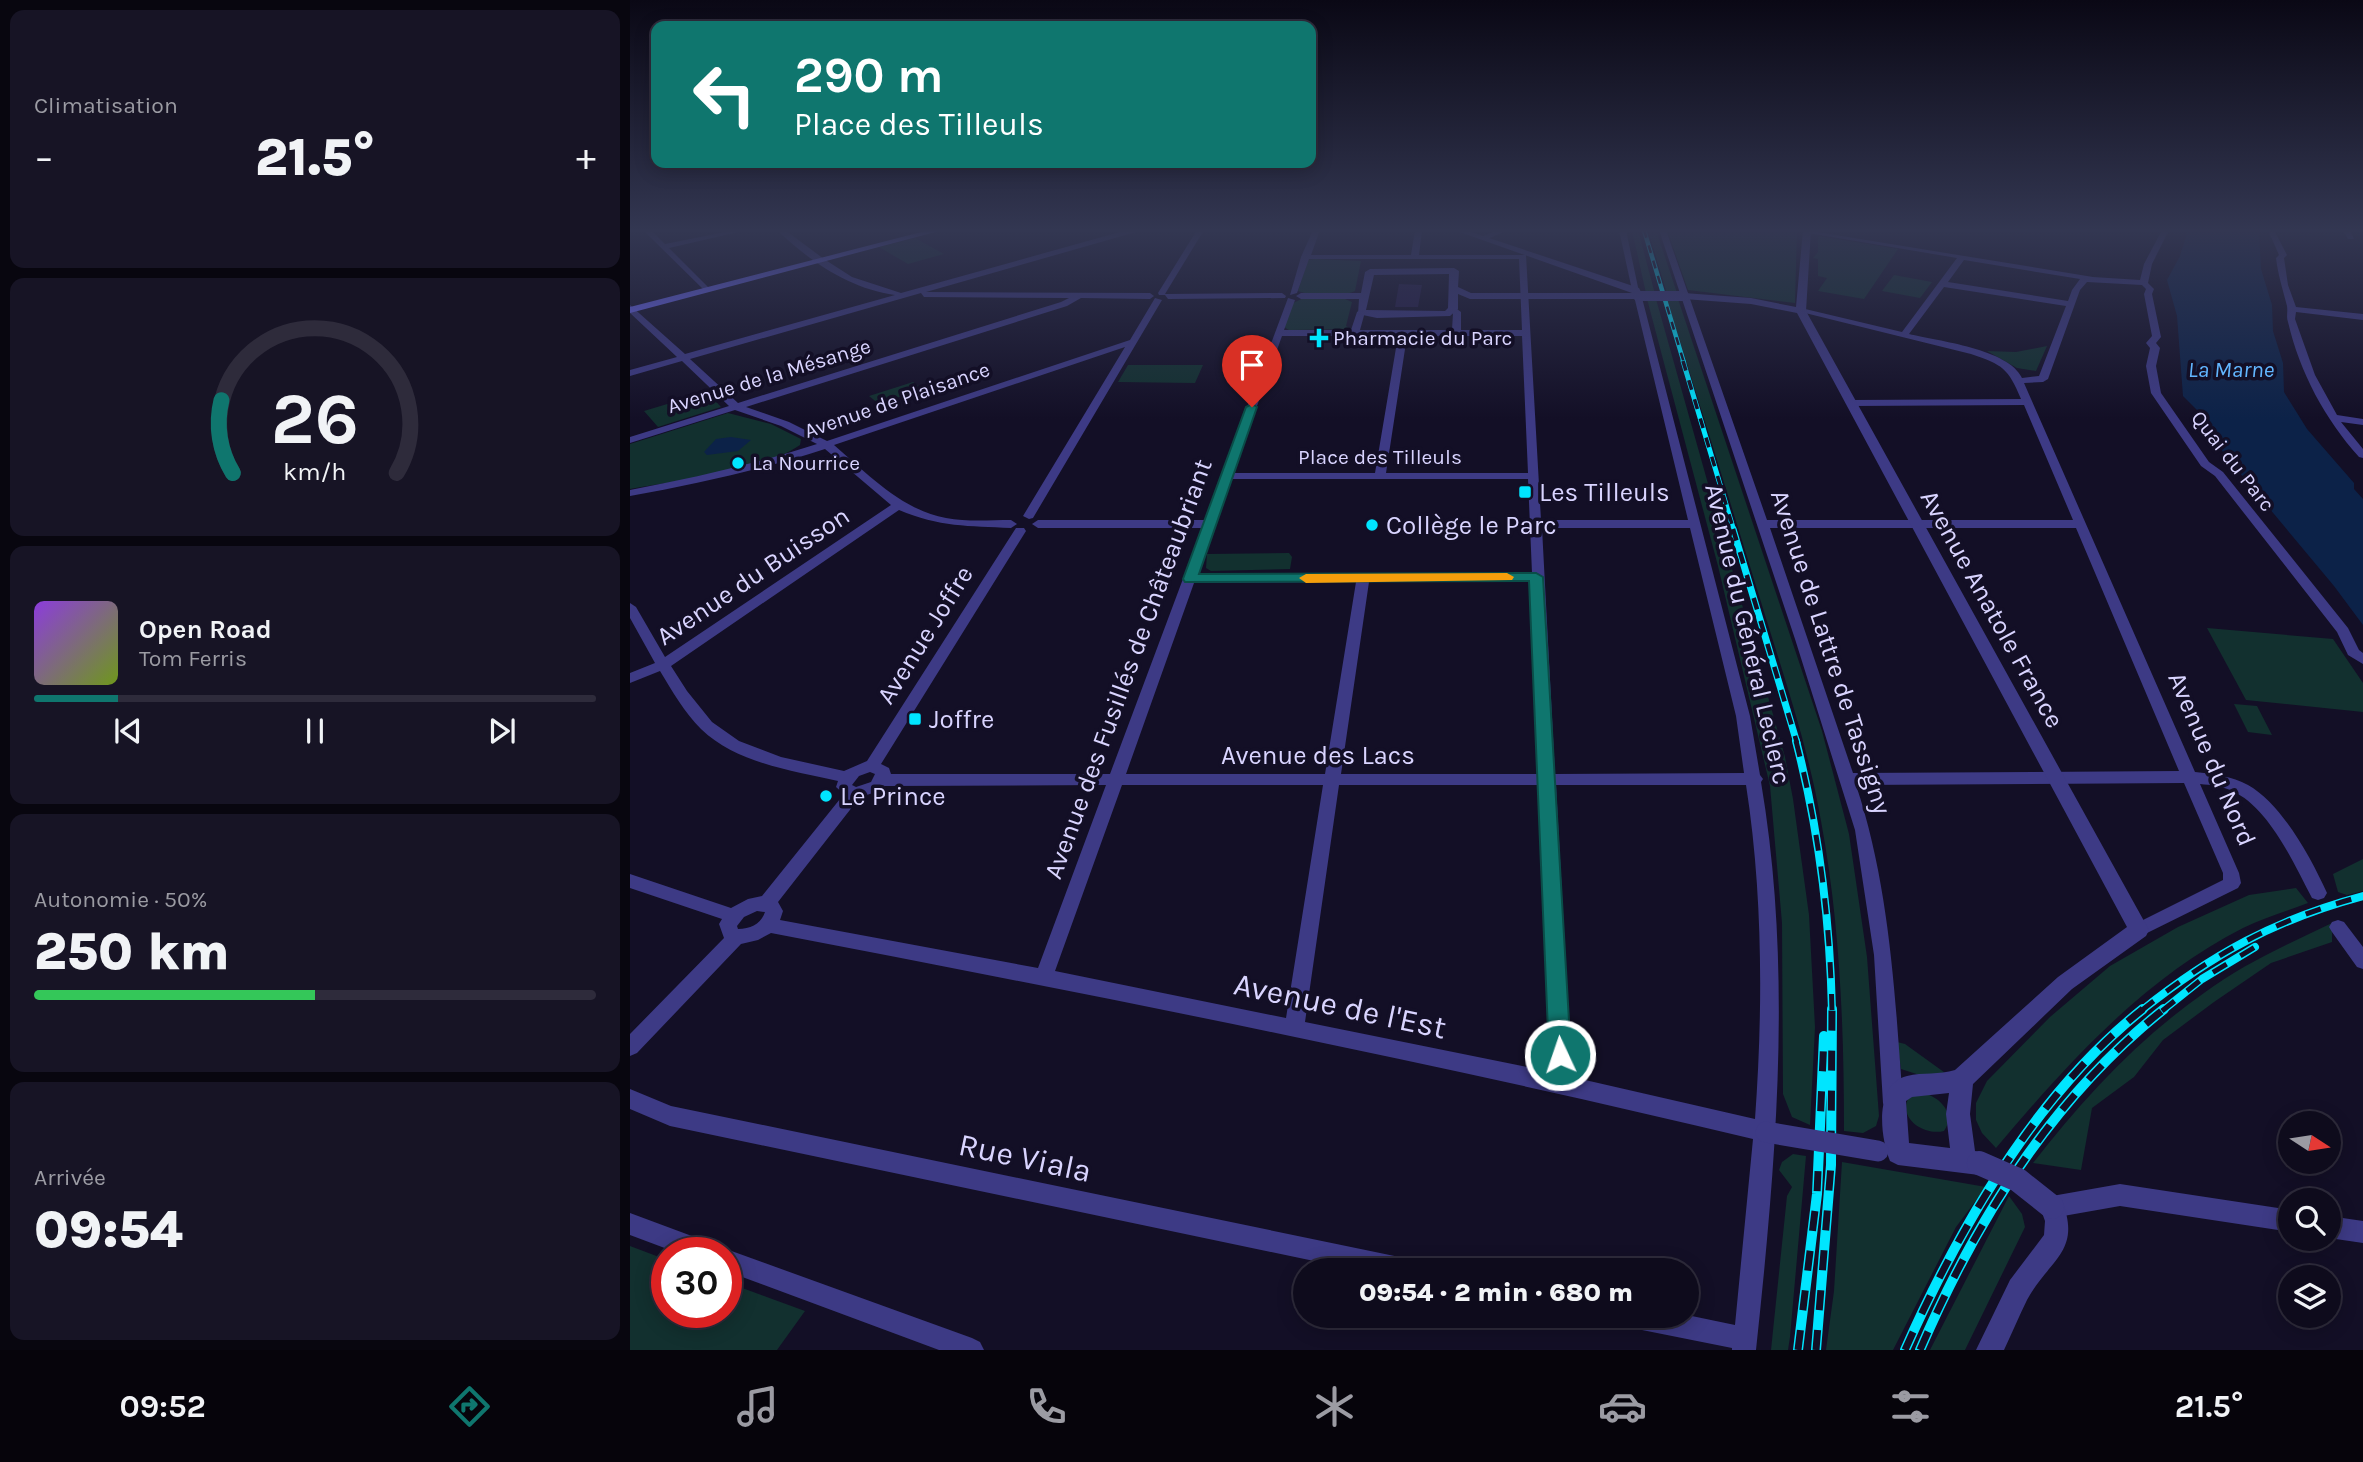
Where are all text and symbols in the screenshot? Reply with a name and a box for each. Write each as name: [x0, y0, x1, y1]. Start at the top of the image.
text: 290 m: [794, 47, 943, 104]
icon: left: [679, 49, 770, 140]
text: Climatisation: [34, 92, 178, 119]
text: Place des Tilleuls: [794, 106, 1044, 143]
text: 21.5°: [255, 127, 375, 188]
text: −: [34, 135, 54, 180]
text: +: [576, 135, 596, 180]
place label: Pharmacie du Parc: [1333, 326, 1512, 350]
marker: Pharmacie du Parc: [1311, 330, 1327, 346]
street label: Avenue de la Mésange: [664, 334, 874, 418]
pin: [1222, 335, 1282, 407]
icon: arrive: [1233, 346, 1271, 384]
water label: La Marne: [2188, 356, 2275, 383]
street label: Avenue de Plaisance: [801, 357, 993, 443]
text: 26: [271, 376, 359, 461]
street label: Quai du Parc: [2186, 406, 2280, 516]
street label: Place des Tilleuls: [1298, 445, 1462, 469]
place label: La Nourrice: [752, 451, 860, 475]
marker: La Nourrice: [730, 455, 746, 471]
street label: Avenue des Fusillés de Châteaubriant: [1037, 455, 1219, 883]
text: km/h: [283, 457, 347, 486]
place label: Les Tilleuls: [1539, 477, 1670, 508]
street label: Avenue du Général Leclerc: [1698, 481, 1798, 787]
marker: Les Tilleuls: [1517, 484, 1533, 500]
street label: Avenue Anatole France: [1914, 485, 2070, 733]
street label: Avenue de Lattre de Tassigny: [1764, 486, 1898, 818]
street label: Avenue du Buisson: [651, 500, 855, 652]
place label: Collège le Parc: [1386, 510, 1557, 541]
marker: Collège le Parc: [1364, 517, 1380, 533]
street label: Avenue Joffre: [870, 560, 980, 710]
text: Open Road: [139, 614, 272, 645]
text: Tom Ferris: [139, 645, 247, 672]
street label: Avenue du Nord: [2161, 667, 2263, 851]
place label: Joffre: [929, 704, 994, 735]
marker: Joffre: [907, 711, 923, 727]
icon: previous: [109, 712, 147, 750]
icon: pause: [296, 712, 334, 750]
icon: next: [483, 712, 521, 750]
street label: Avenue des Lacs: [1221, 740, 1415, 771]
place label: Le Prince: [840, 781, 946, 812]
marker: Le Prince: [818, 788, 834, 804]
text: Autonomie · 50%: [34, 886, 207, 913]
text: 250 km: [34, 921, 230, 982]
street label: Avenue de l'Est: [1230, 965, 1450, 1047]
position arrow: [1523, 1018, 1597, 1092]
north arrow: [2278, 1111, 2342, 1174]
map controls: [2278, 1111, 2341, 1328]
street label: Rue Viala: [955, 1126, 1095, 1190]
text: Arrivée: [34, 1164, 106, 1191]
button: search: [2278, 1188, 2341, 1251]
text: 09:54: [34, 1199, 183, 1260]
speed limit sign: 30: [651, 1237, 742, 1328]
button: layers: [2278, 1265, 2341, 1328]
text: 09:54 · 2 min · 680 m: [1359, 1277, 1633, 1308]
icon: directions: [445, 1382, 494, 1431]
icon: music: [733, 1382, 782, 1431]
icon: phone: [1022, 1382, 1071, 1431]
icon: climate: [1310, 1382, 1359, 1431]
icon: car: [1598, 1382, 1647, 1431]
icon: filters: [1886, 1382, 1935, 1431]
text: 09:52: [120, 1388, 206, 1425]
text: 21.5°: [2175, 1388, 2243, 1425]

